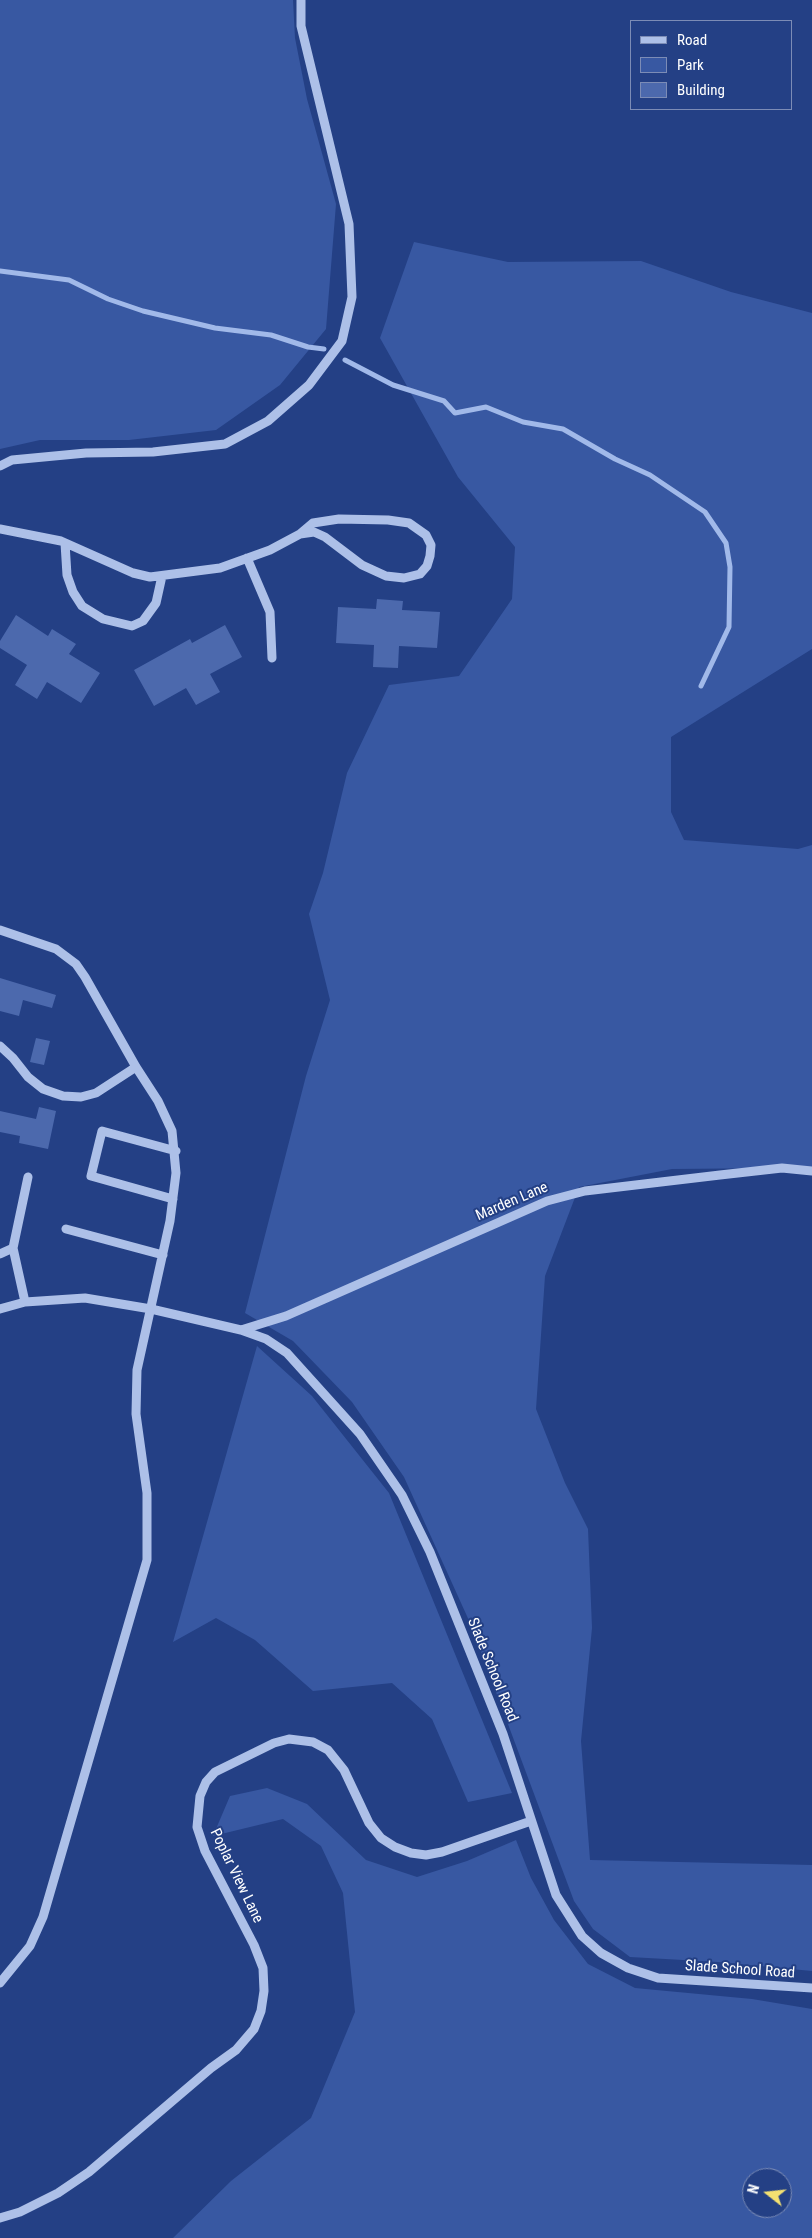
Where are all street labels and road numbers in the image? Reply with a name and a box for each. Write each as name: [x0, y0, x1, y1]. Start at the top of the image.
street label: Marden Lane: [473, 1179, 551, 1225]
street label: Slade School Road: [463, 1615, 521, 1725]
street label: Poplar View Lane: [205, 1826, 267, 1926]
street label: Slade School Road: [684, 1957, 796, 1983]

